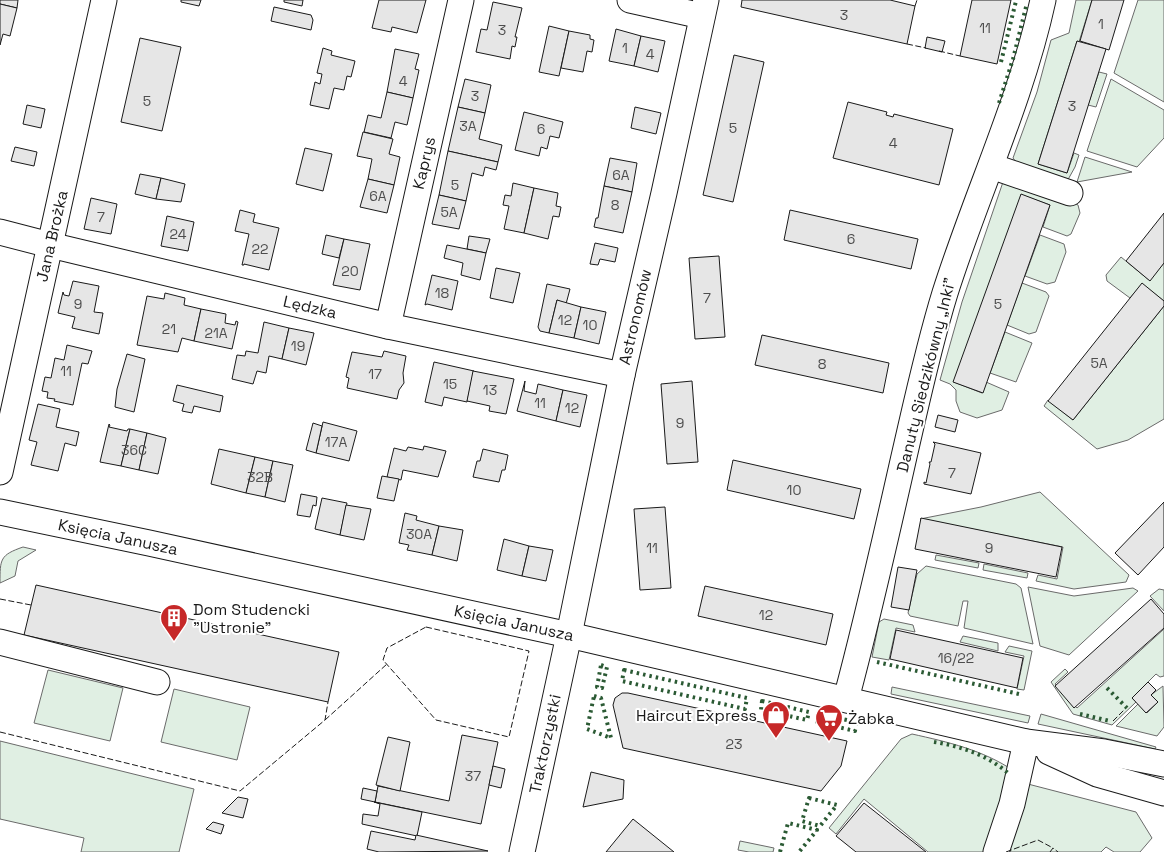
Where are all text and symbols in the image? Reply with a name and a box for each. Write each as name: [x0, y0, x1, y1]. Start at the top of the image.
house number: 3: [840, 6, 848, 24]
house number: 1: [1098, 15, 1104, 33]
house number: 11: [979, 19, 991, 37]
house number: 3: [498, 21, 506, 39]
house number: 1: [622, 39, 628, 57]
house number: 4: [646, 45, 655, 63]
house number: 4: [399, 72, 408, 90]
house number: 3: [471, 87, 479, 105]
house number: 5: [143, 92, 151, 110]
house number: 3: [1068, 97, 1076, 115]
house number: 3A: [459, 117, 477, 135]
house number: 5: [729, 119, 737, 137]
house number: 6: [537, 120, 545, 138]
house number: 4: [889, 134, 898, 152]
street label: Kaprys: [408, 135, 440, 191]
house number: 6A: [612, 166, 630, 184]
house number: 5: [451, 176, 459, 194]
house number: 6A: [369, 187, 387, 205]
street label: Jana Brożka: [31, 188, 73, 284]
house number: 8: [611, 196, 620, 214]
house number: 5A: [440, 203, 458, 221]
house number: 7: [97, 208, 105, 226]
house number: 24: [170, 225, 187, 243]
house number: 6: [847, 230, 855, 248]
house number: 22: [252, 240, 268, 258]
house number: 20: [341, 262, 359, 280]
street label: Astronomów: [614, 267, 656, 367]
street label: Danuty Siedzikówny „Inki”: [892, 275, 960, 475]
house number: 18: [435, 284, 450, 302]
house number: 7: [703, 289, 711, 307]
street label: Lędzka: [281, 291, 339, 323]
house number: 9: [74, 295, 82, 313]
house number: 5: [994, 295, 1002, 313]
house number: 12: [558, 311, 572, 329]
house number: 10: [583, 316, 597, 334]
house number: 21: [162, 320, 176, 338]
house number: 21A: [204, 324, 228, 342]
house number: 19: [291, 337, 305, 355]
house number: 5A: [1090, 354, 1108, 372]
house number: 8: [818, 355, 827, 373]
house number: 11: [60, 362, 72, 380]
house number: 17: [368, 365, 382, 383]
house number: 15: [443, 375, 457, 393]
house number: 13: [483, 381, 497, 399]
house number: 11: [534, 394, 546, 412]
house number: 12: [565, 399, 579, 417]
house number: 9: [676, 414, 684, 432]
house number: 17A: [325, 433, 347, 451]
house number: 36C: [121, 441, 147, 459]
house number: 7: [948, 464, 956, 482]
house number: 32B: [247, 468, 273, 486]
house number: 10: [787, 481, 801, 499]
street label: Księcia Janusza: [56, 514, 180, 560]
house number: 30A: [406, 525, 432, 543]
house number: 11: [646, 539, 658, 557]
house number: 9: [985, 539, 993, 557]
place label: Dom Studencki "Ustronie": [193, 599, 310, 638]
street label: Księcia Janusza: [452, 600, 576, 646]
building icon: Dom Studencki "Ustronie": [159, 603, 189, 642]
house number: 12: [759, 606, 773, 624]
house number: 16/22: [938, 649, 974, 667]
street label: Traktorzystki: [524, 692, 566, 796]
shop icon: Haircut Express: [761, 700, 791, 739]
supermarket icon: Żabka: [814, 703, 844, 742]
place label: Haircut Express: [636, 705, 757, 726]
place label: Żabka: [848, 708, 894, 729]
house number: 23: [726, 735, 742, 753]
house number: 37: [465, 767, 481, 785]

